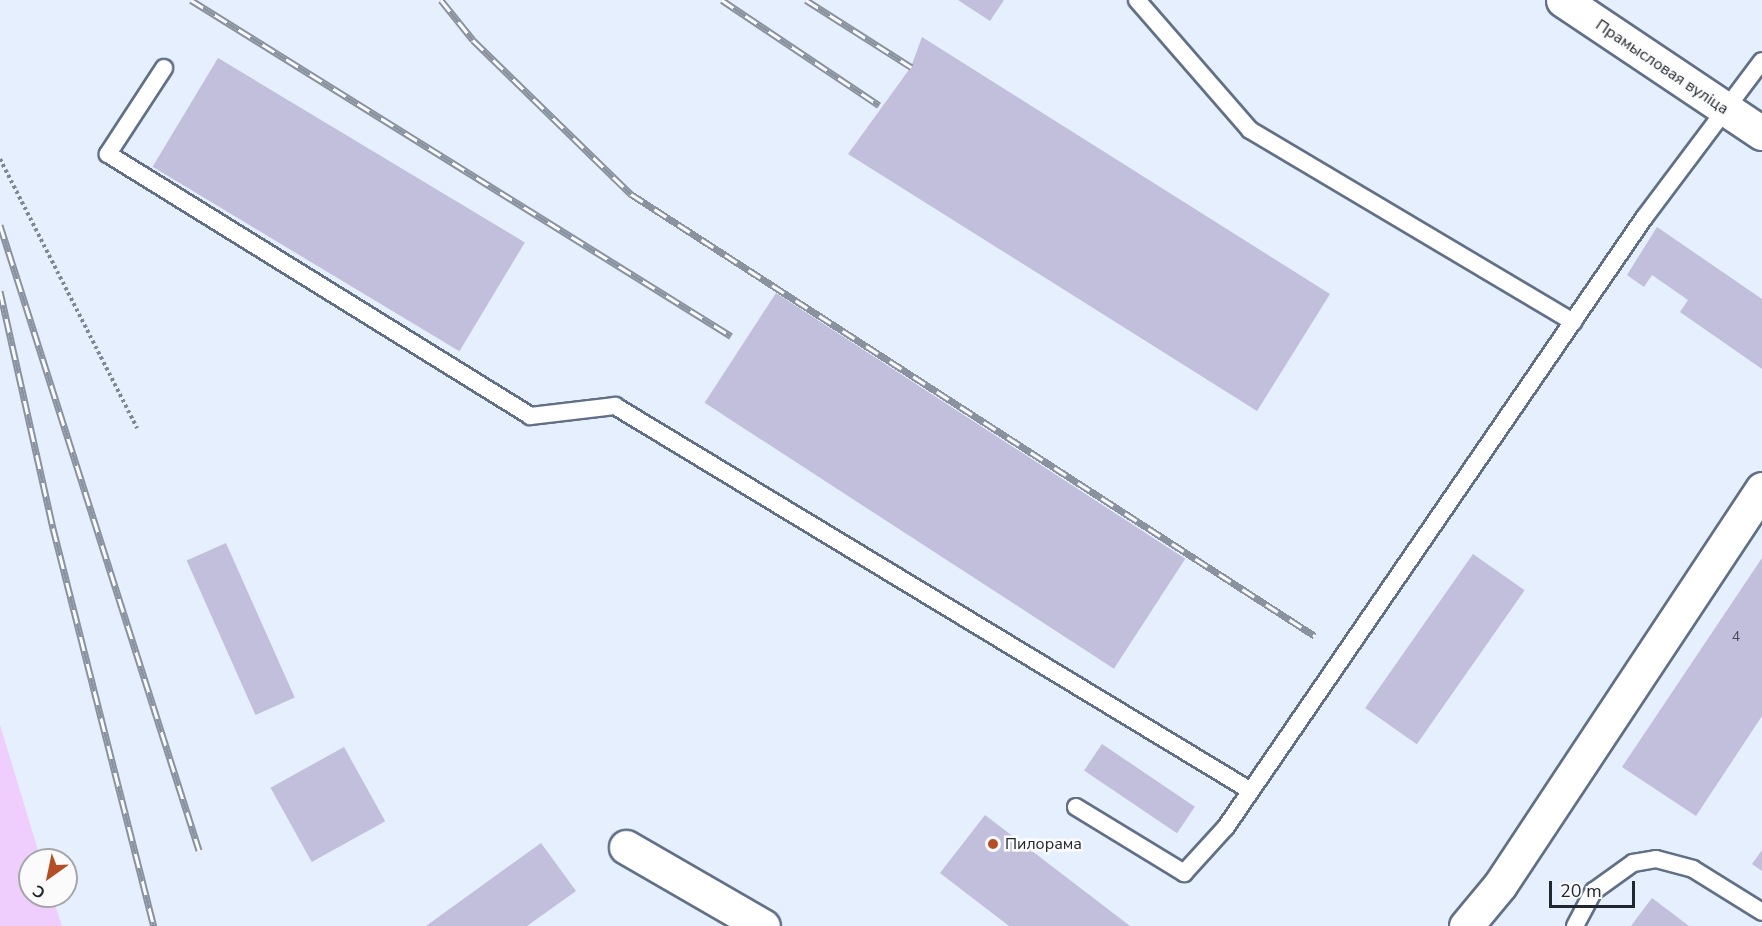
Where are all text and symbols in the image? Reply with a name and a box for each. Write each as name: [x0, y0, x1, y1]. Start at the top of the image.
street label: Прамысловая вуліца: [1592, 15, 1732, 119]
house number: 4: [1732, 629, 1740, 645]
place label: Пилорама: [1005, 834, 1082, 854]
marker: Пилорама: [986, 837, 1000, 851]
north arrow: [18, 848, 78, 908]
scale bar: [1552, 869, 1638, 907]
text: С: [29, 879, 50, 904]
text: 20 m: [1560, 879, 1602, 903]

